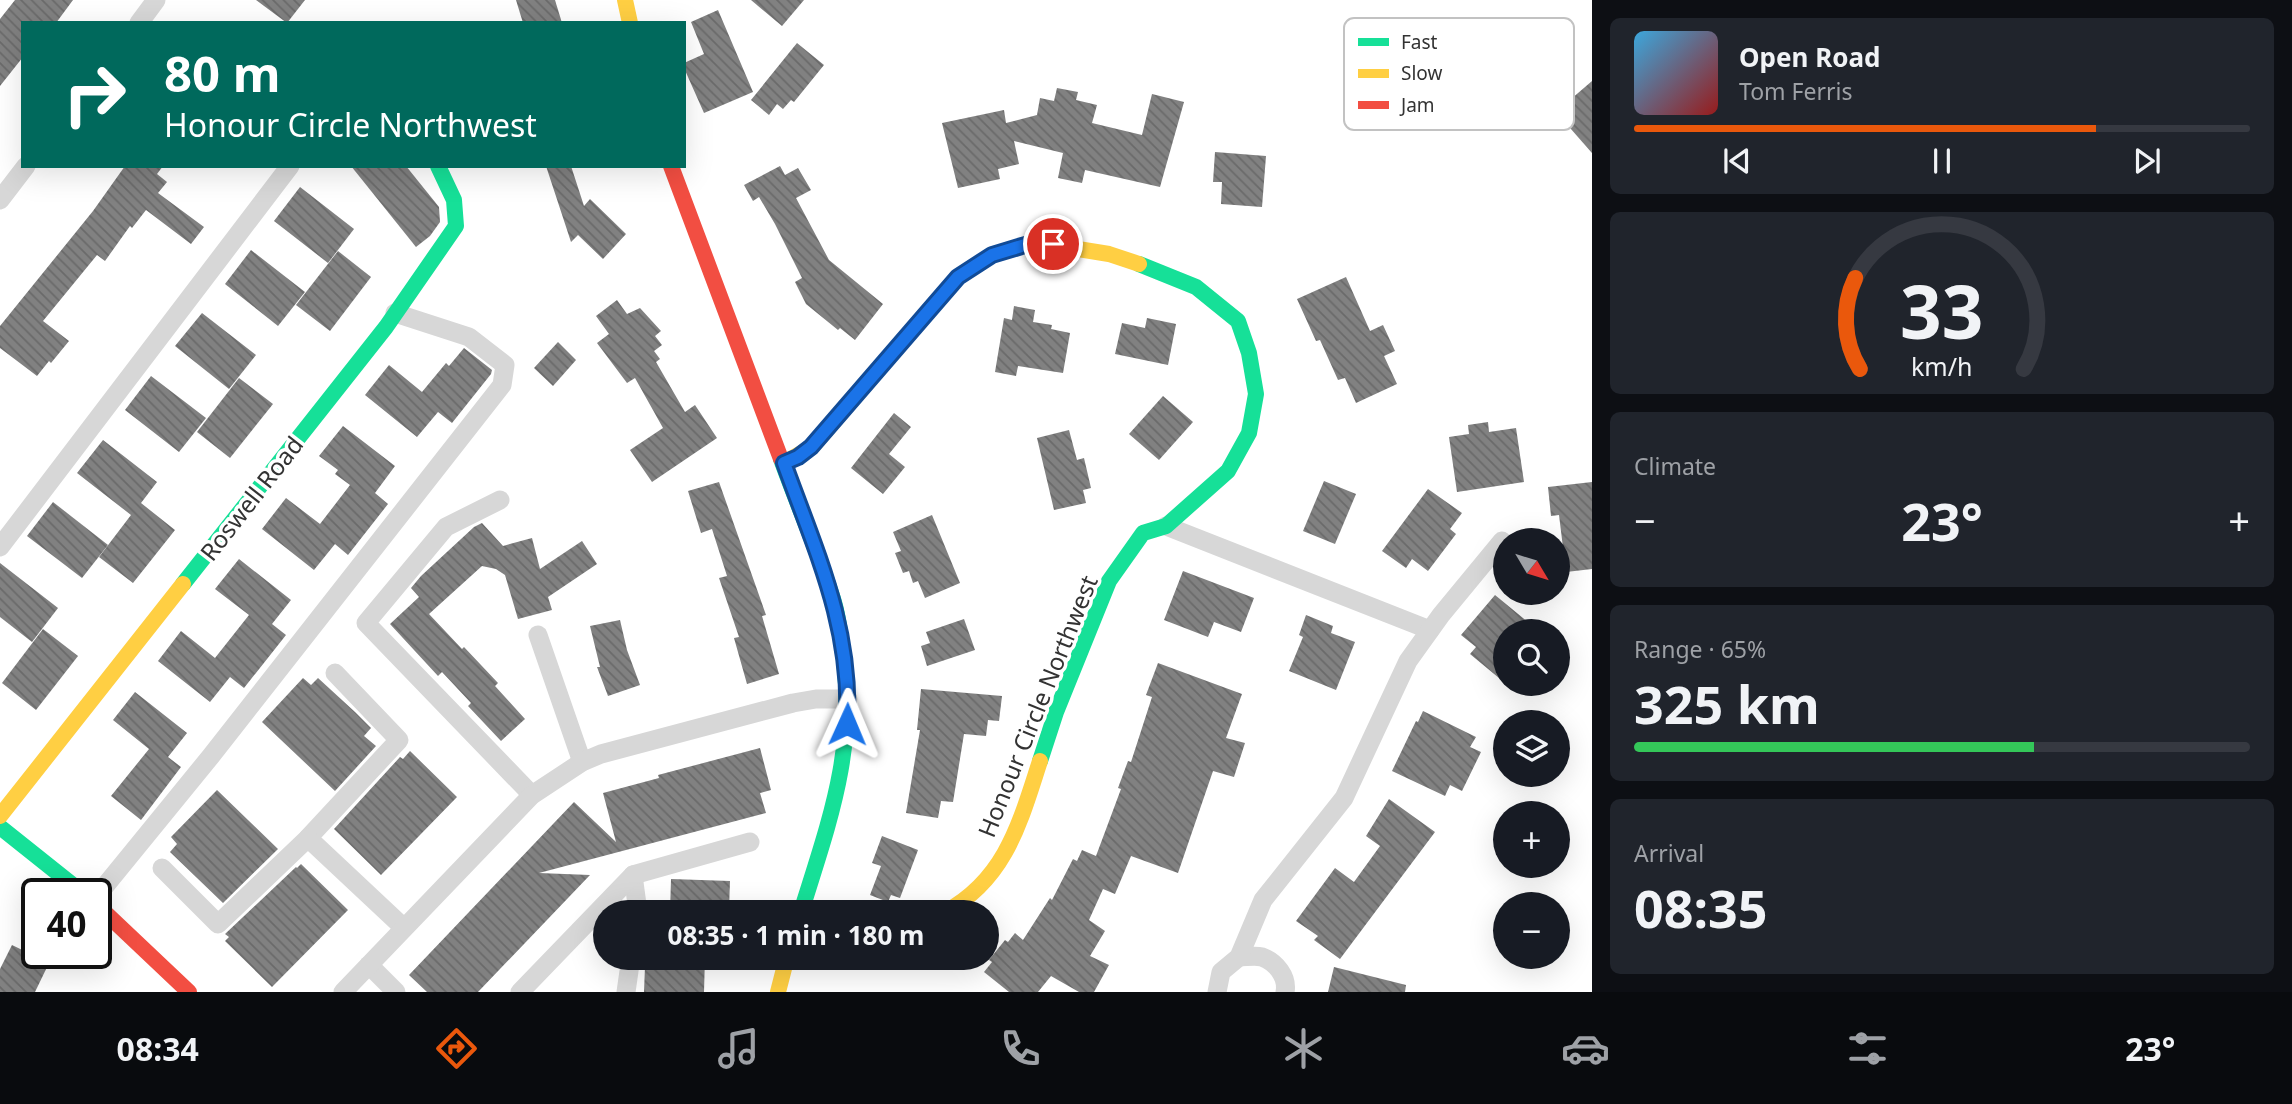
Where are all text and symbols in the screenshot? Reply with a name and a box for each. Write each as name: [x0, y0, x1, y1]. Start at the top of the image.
legend: [1344, 18, 1574, 130]
text: Fast: [1401, 29, 1438, 55]
text: Open Road: [1739, 39, 1881, 75]
text: 80 m: [164, 40, 281, 106]
icon: right: [49, 49, 140, 140]
text: Slow: [1401, 60, 1442, 86]
text: Tom Ferris: [1739, 75, 1852, 107]
text: Jam: [1399, 92, 1435, 118]
text: Honour Circle Northwest: [164, 103, 537, 146]
icon: previous: [1718, 142, 1756, 180]
icon: pause: [1923, 142, 1961, 180]
icon: next: [2128, 142, 2166, 180]
pin: [1023, 214, 1083, 274]
icon: arrive: [1034, 225, 1072, 263]
text: 33: [1900, 261, 1984, 360]
text: km/h: [1911, 348, 1973, 382]
street label: Roswell Road: [192, 429, 310, 567]
text: Climate: [1634, 450, 1716, 482]
text: 23°: [1901, 485, 1983, 556]
text: −: [1634, 494, 1656, 546]
text: +: [2228, 494, 2250, 546]
north arrow: [1493, 528, 1570, 606]
map controls: [1493, 528, 1570, 969]
street label: Honour Circle Northwest: [969, 570, 1105, 842]
button: search: [1493, 619, 1570, 696]
text: Range · 65%: [1634, 633, 1766, 665]
text: 325 km: [1634, 668, 1820, 739]
position arrow: [810, 687, 884, 761]
button: layers: [1493, 710, 1570, 787]
button: +: [1493, 801, 1570, 878]
text: Arrival: [1634, 837, 1704, 869]
text: 08:35: [1634, 872, 1768, 943]
speed limit sign: 40: [21, 878, 112, 969]
button: −: [1493, 892, 1570, 969]
text: 08:35 · 1 min · 180 m: [668, 917, 924, 953]
icon: directions: [432, 1024, 481, 1073]
icon: music: [714, 1024, 763, 1073]
icon: phone: [996, 1024, 1045, 1073]
icon: climate: [1279, 1024, 1328, 1073]
icon: car: [1561, 1024, 1610, 1073]
icon: filters: [1843, 1024, 1892, 1073]
text: 08:34: [117, 1027, 199, 1070]
text: 23°: [2125, 1027, 2175, 1070]

